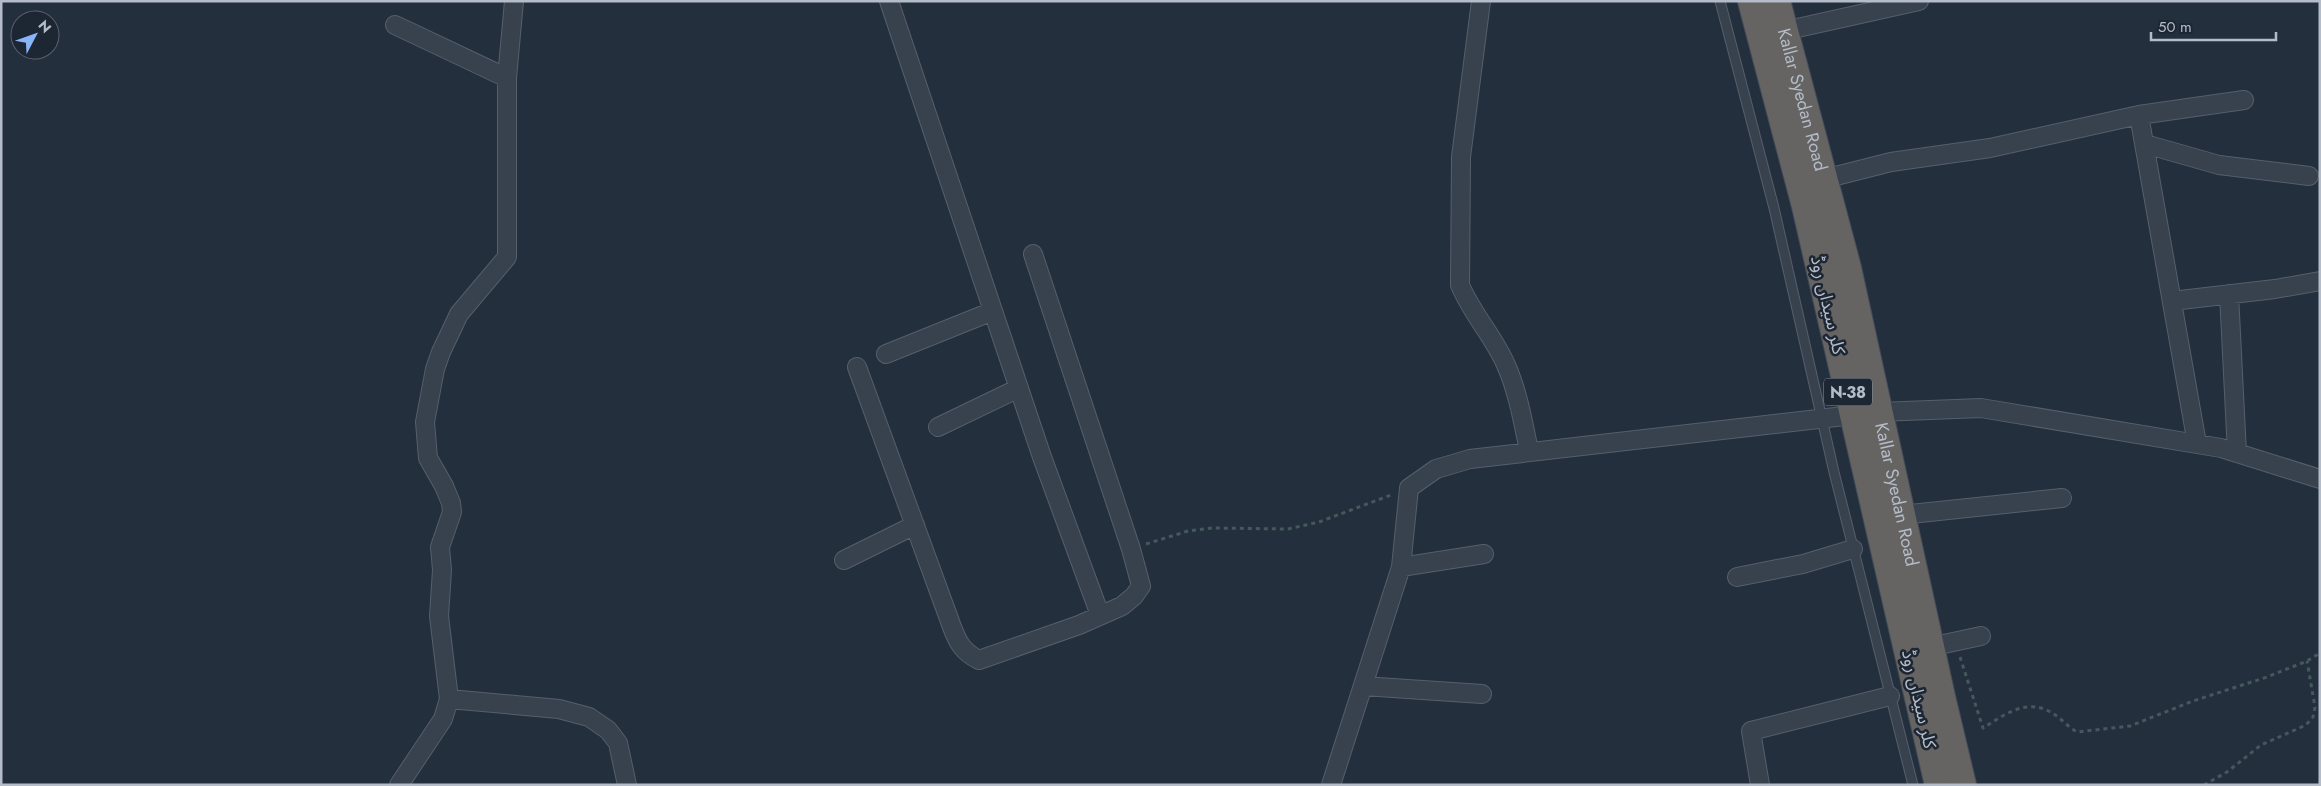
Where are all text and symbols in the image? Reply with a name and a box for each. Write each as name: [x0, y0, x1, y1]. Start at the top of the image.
north arrow: [10, 10, 60, 60]
scale bar: [2151, 10, 2276, 42]
text: N: [34, 16, 56, 37]
text: 50 m: [2158, 16, 2192, 38]
street label: Kallar Syedan Road: [1771, 25, 1834, 174]
street label: کلر سیداں روڈ: [1804, 253, 1852, 358]
road number: N-38: [1824, 378, 1872, 406]
street label: Kallar Syedan Road: [1868, 420, 1925, 569]
street label: کلر سیداں روڈ: [1895, 647, 1943, 752]

